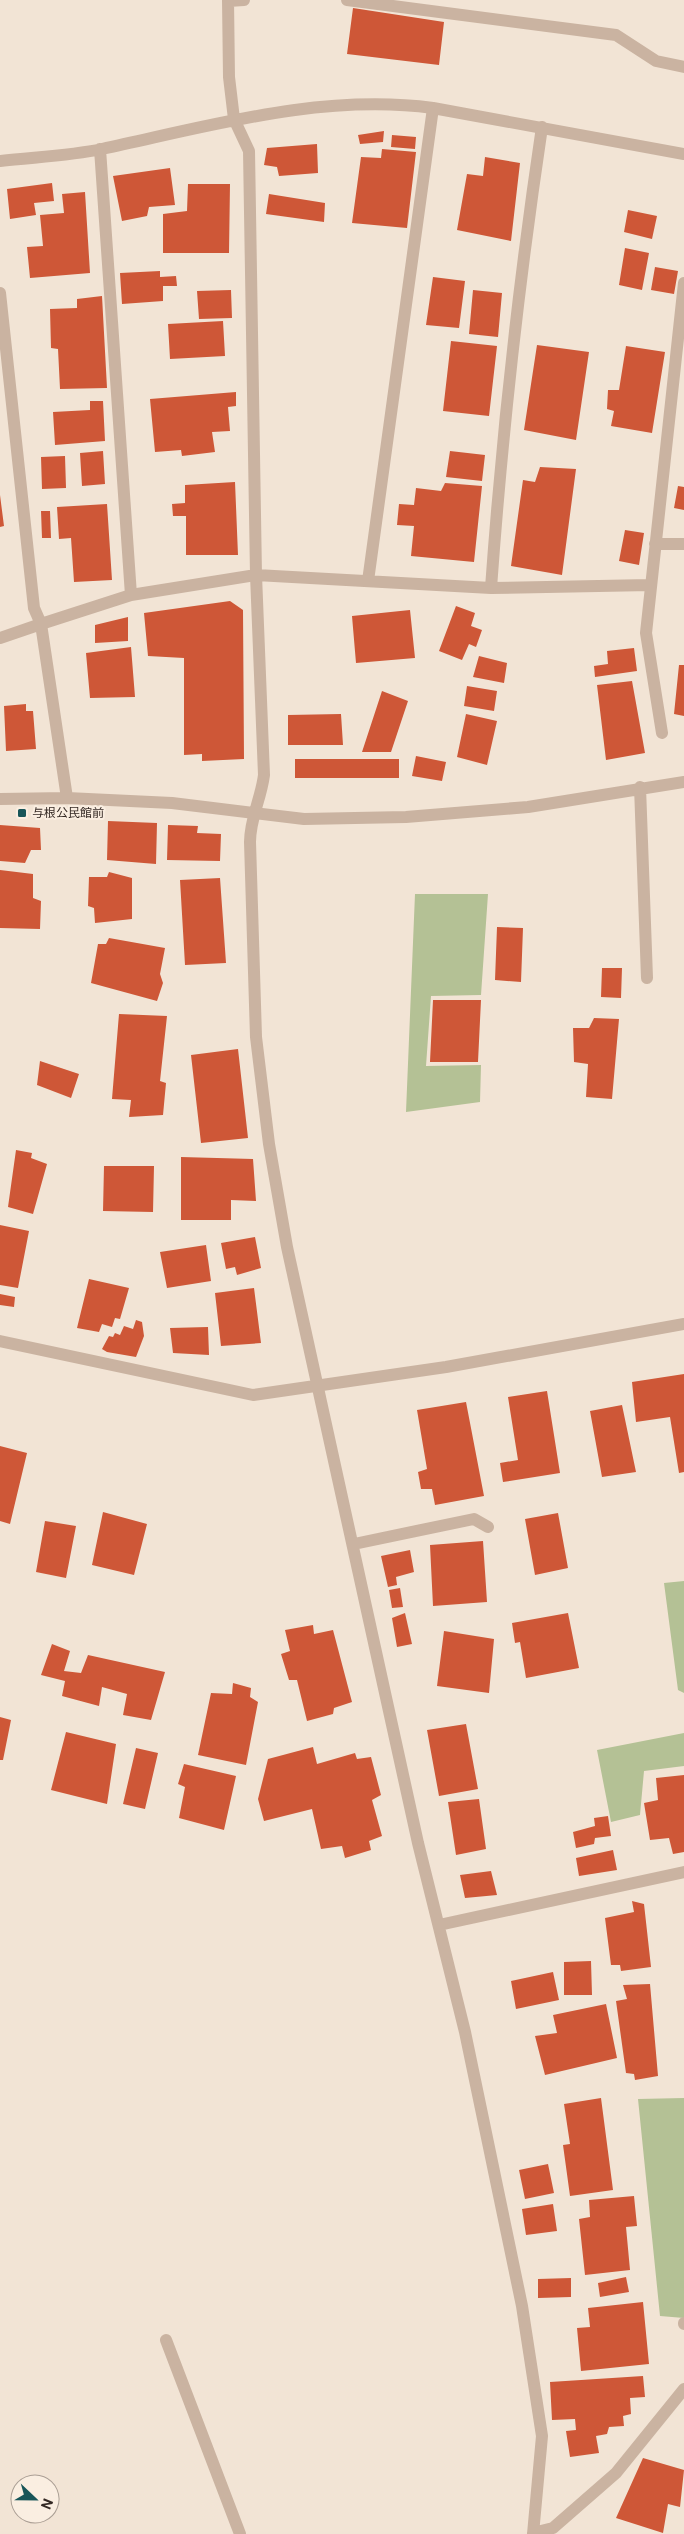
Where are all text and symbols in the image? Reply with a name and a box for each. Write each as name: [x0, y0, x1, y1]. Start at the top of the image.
place label: 与根公民館前: [32, 806, 104, 820]
marker: 与根公民館前: [16, 807, 28, 819]
north arrow: [10, 2474, 60, 2524]
text: N: [38, 2496, 56, 2511]

